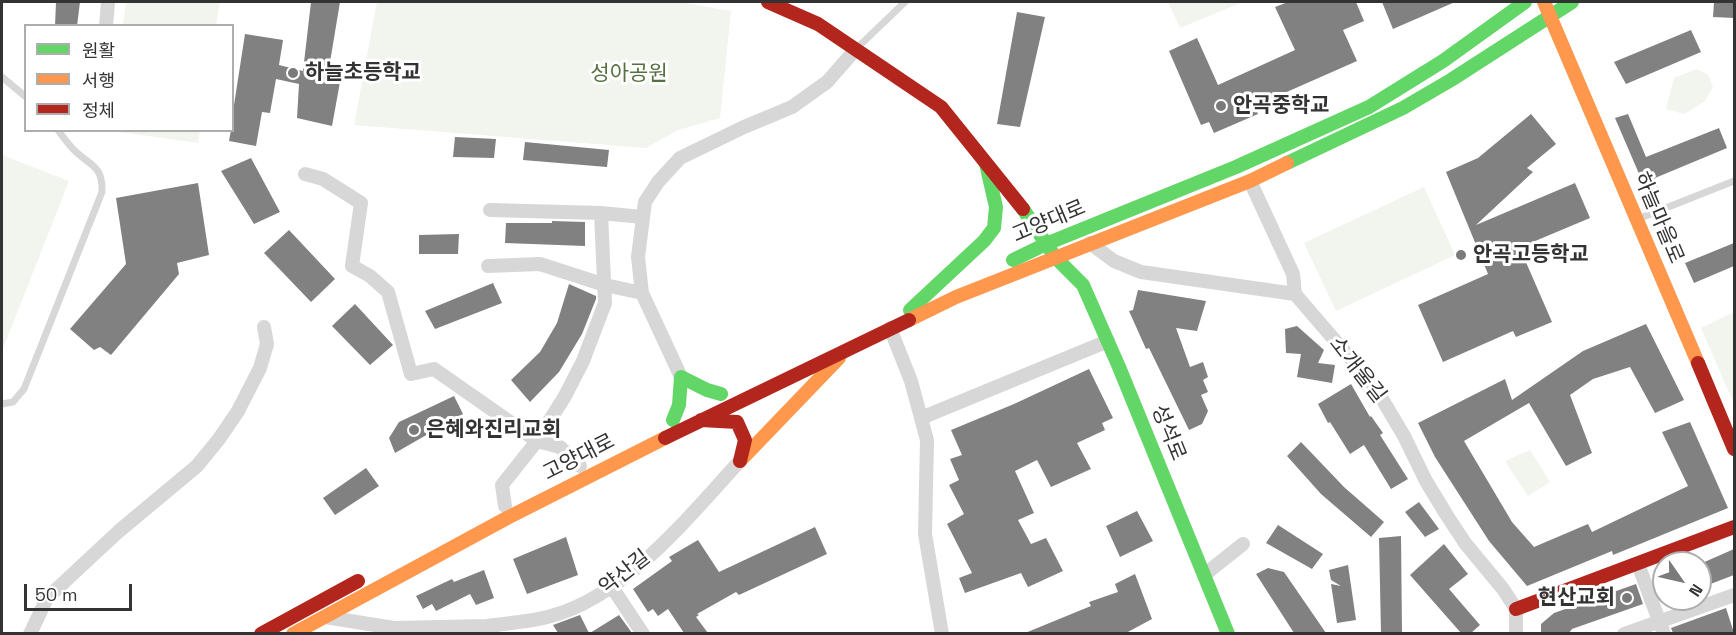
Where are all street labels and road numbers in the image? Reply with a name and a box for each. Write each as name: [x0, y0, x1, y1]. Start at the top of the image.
street label: 하늘마을로: [1628, 169, 1688, 267]
street label: 고양대로: [1009, 195, 1089, 249]
street label: 소개울길: [1323, 332, 1391, 408]
street label: 성석로: [1145, 401, 1191, 465]
street label: 고양대로: [539, 429, 619, 487]
street label: 약산길: [594, 545, 656, 601]

